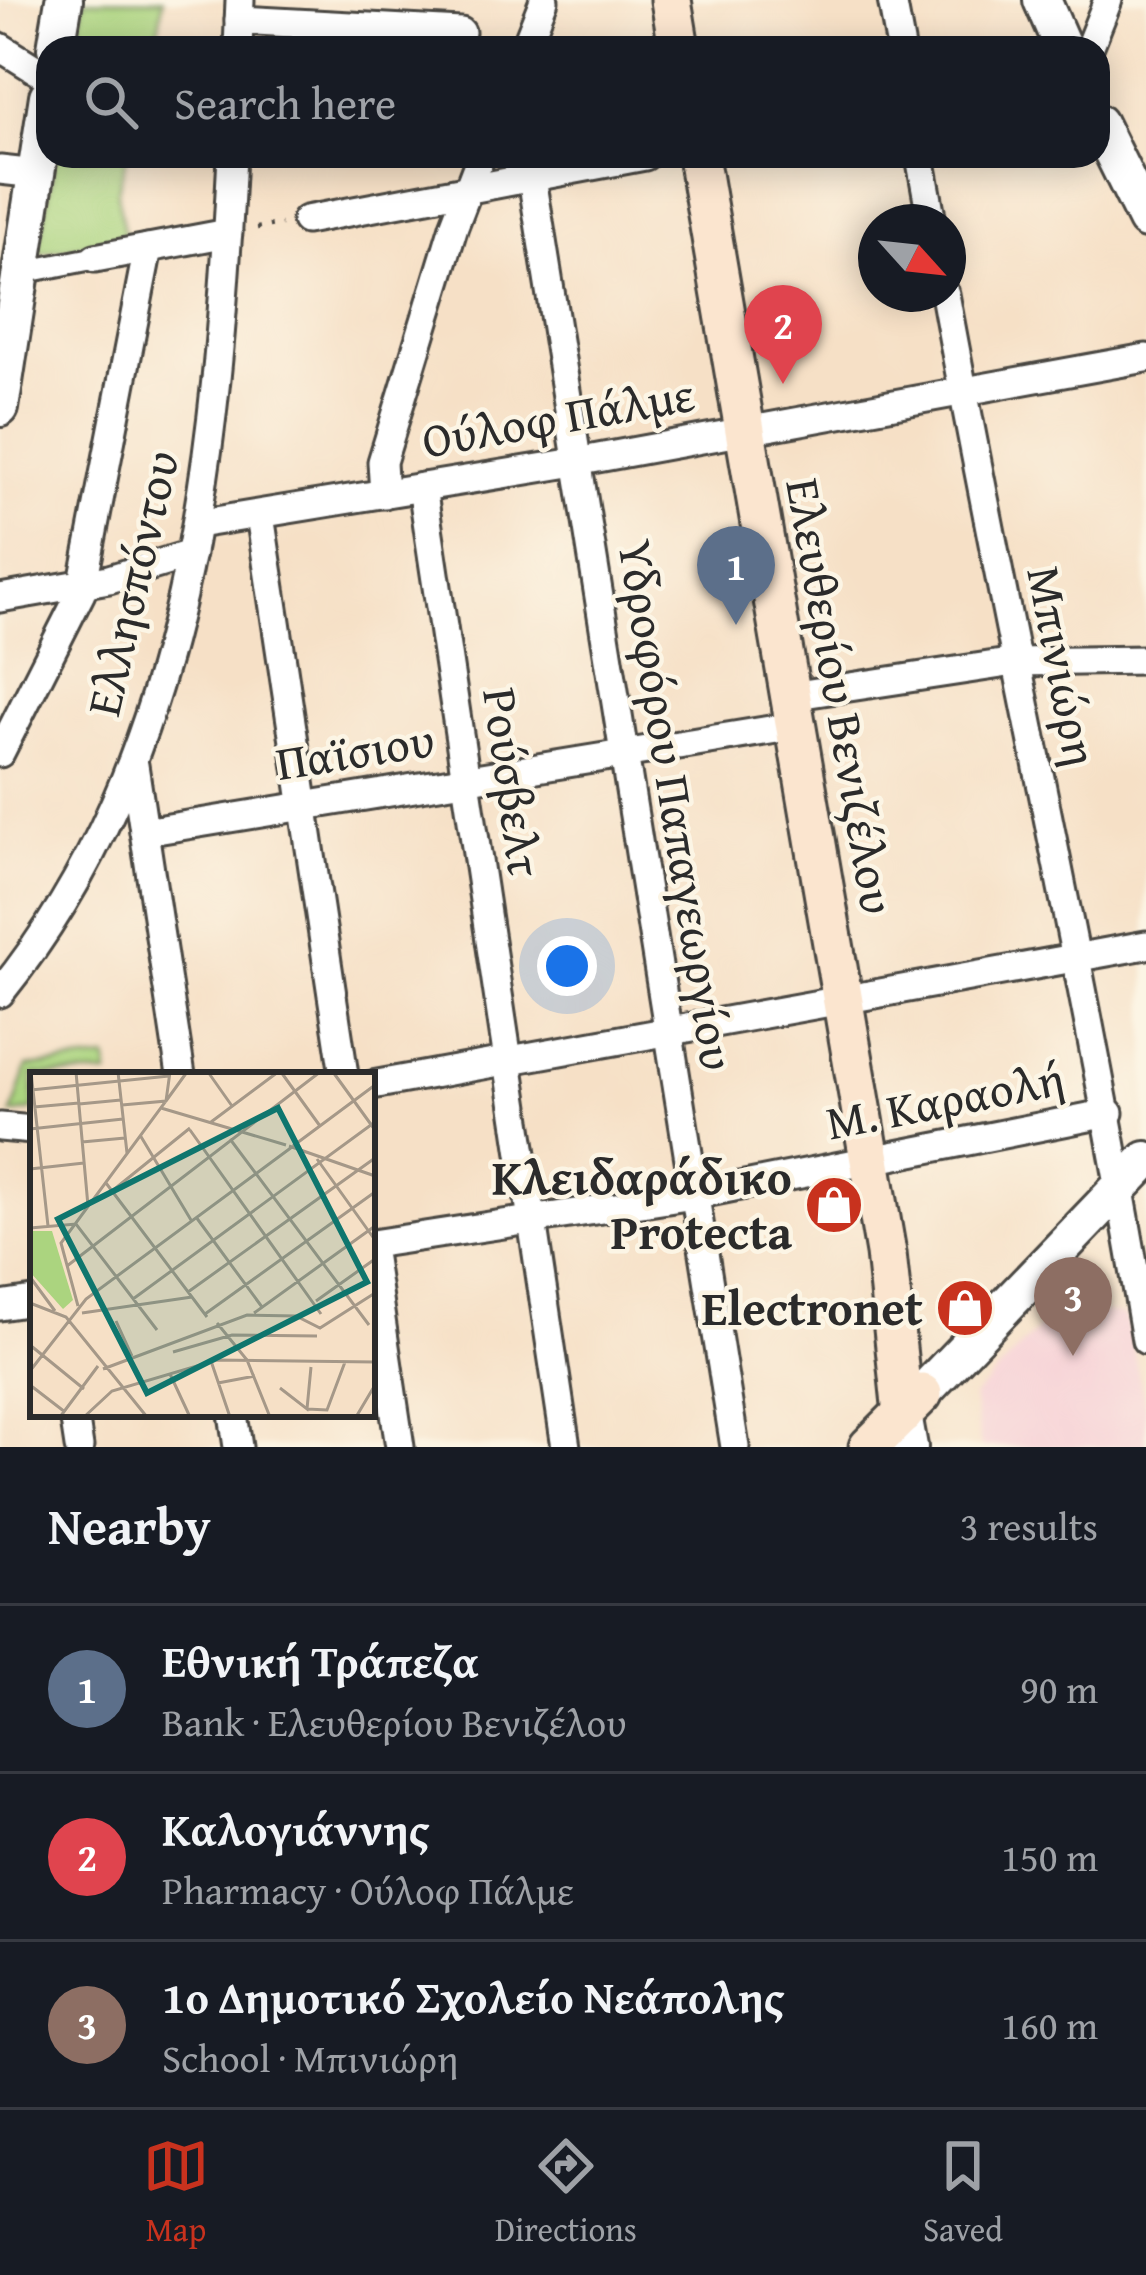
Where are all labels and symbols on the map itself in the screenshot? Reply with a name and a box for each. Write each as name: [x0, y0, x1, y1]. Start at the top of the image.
north arrow: [858, 204, 966, 312]
pin: 2: [744, 285, 822, 384]
street label: Ούλοφ Πάλμε: [416, 358, 700, 475]
street label: Ελλησπόντου: [67, 443, 196, 723]
street label: Ελευθερίου Βενιζέλου: [768, 472, 915, 919]
pin: 1: [697, 526, 775, 625]
street label: Υδροφόρου Παπαγεωργίου: [600, 534, 754, 1075]
street label: Μπινιώρη: [1009, 560, 1118, 772]
street label: Ρούσβελτ: [465, 683, 562, 882]
street label: Παϊσιου: [271, 703, 439, 798]
your location: [537, 936, 597, 996]
street label: Μ. Καραολή: [820, 1042, 1070, 1157]
inset map: [30, 1072, 375, 1417]
place label: Κλειδαράδικο Protecta: [492, 1141, 792, 1267]
shop icon: Κλειδαράδικο Protecta: [803, 1174, 865, 1236]
pin: 3: [1034, 1257, 1112, 1356]
place label: Electronet: [702, 1272, 923, 1343]
shop icon: Electronet: [934, 1277, 996, 1339]

